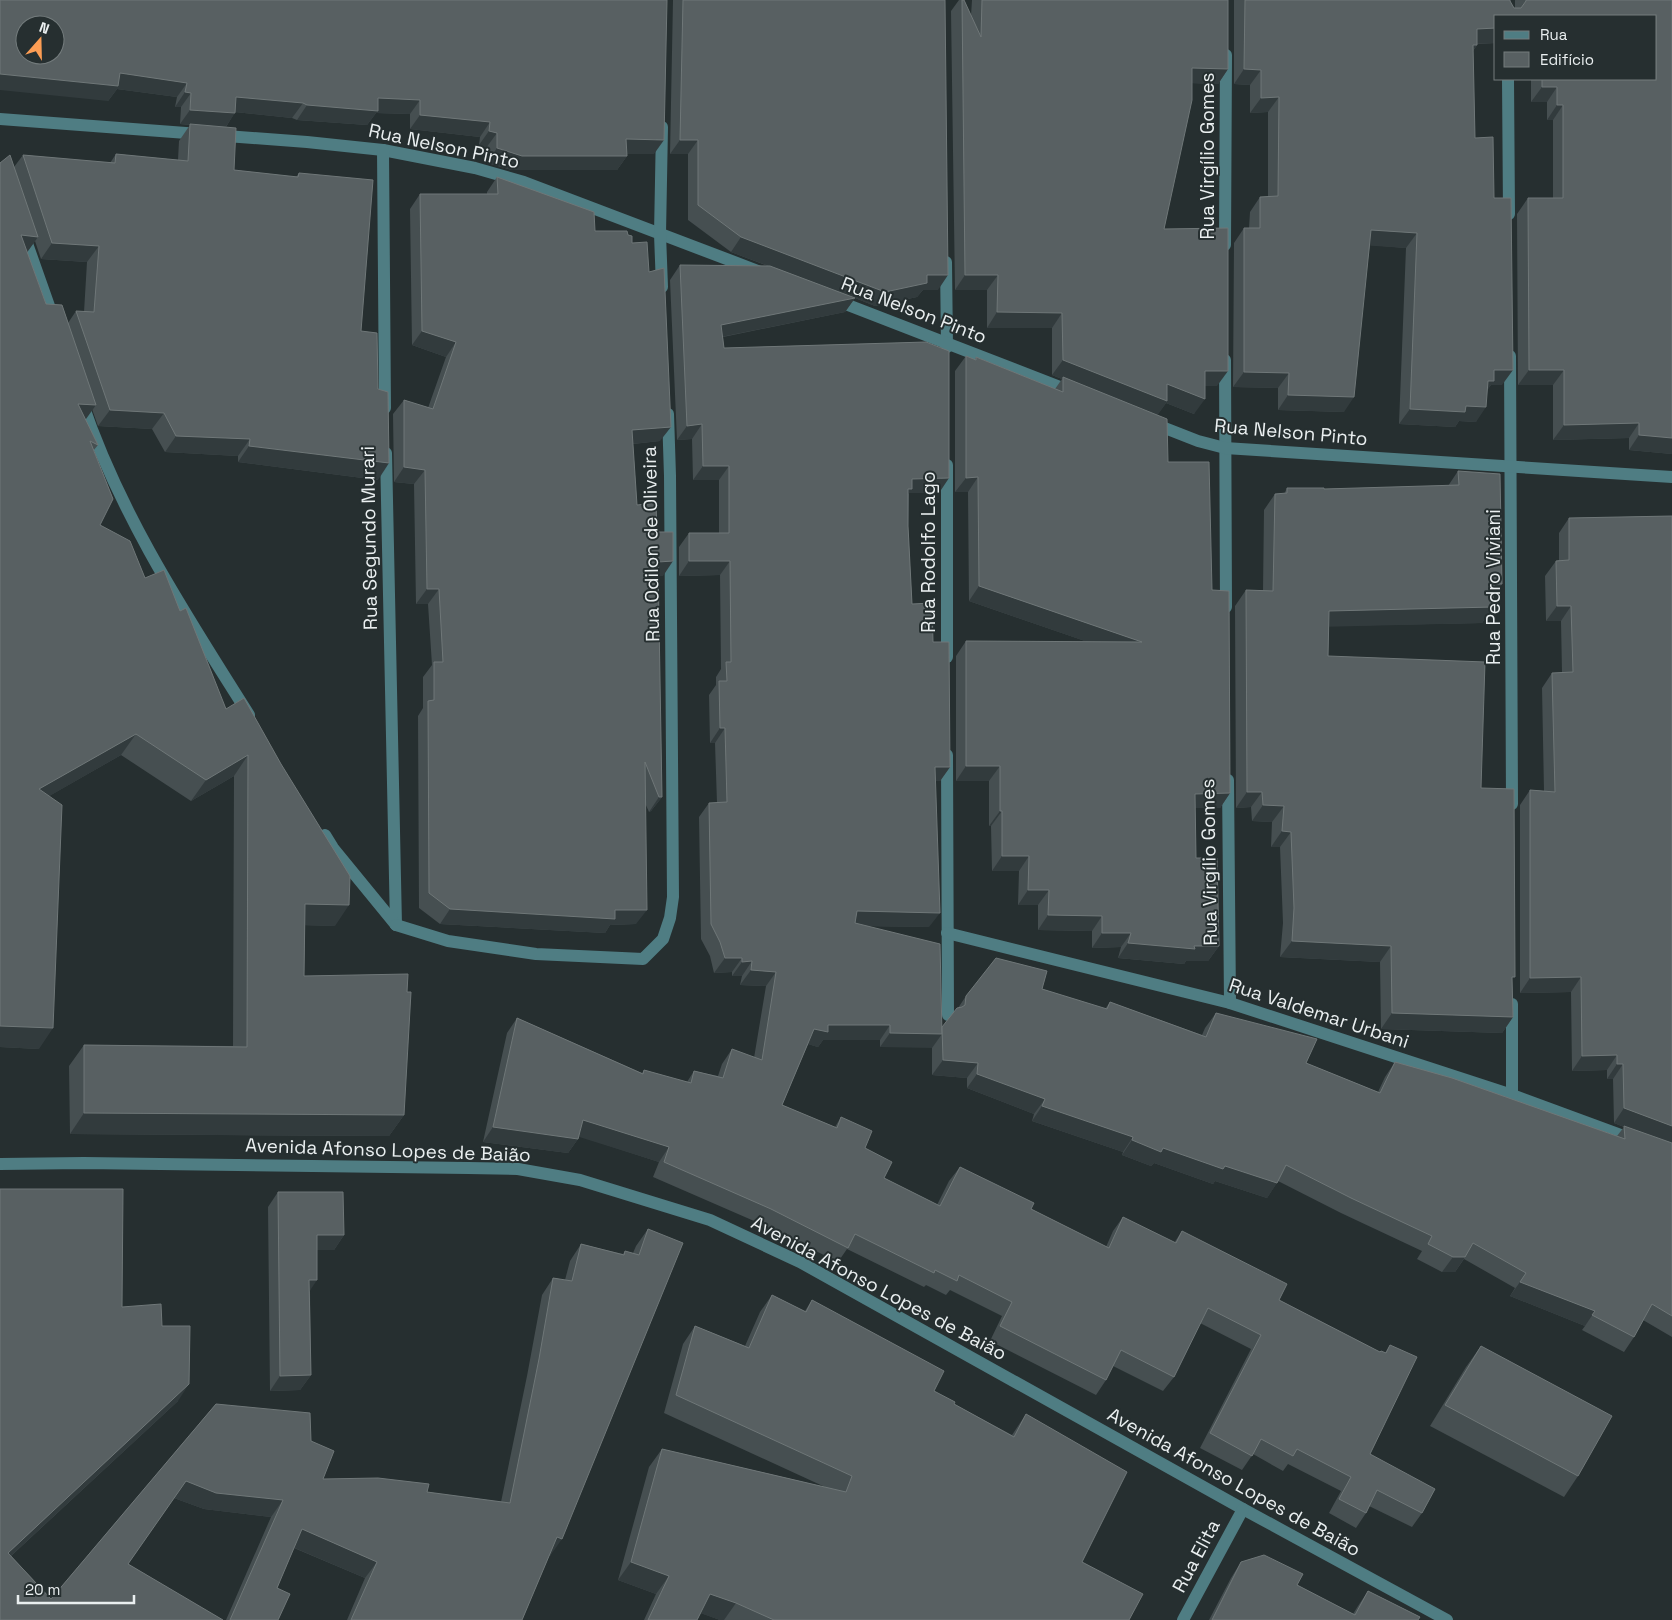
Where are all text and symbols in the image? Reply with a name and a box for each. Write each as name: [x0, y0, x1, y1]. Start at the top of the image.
north arrow: [15, 15, 65, 65]
legend: [1494, 15, 1657, 80]
text: N: [37, 18, 52, 38]
text: Rua: [1540, 25, 1568, 44]
text: Edifício: [1540, 50, 1594, 69]
street label: Rua Virgílio Gomes: [1195, 72, 1220, 240]
street label: Rua Nelson Pinto: [366, 118, 522, 174]
street label: Rua Nelson Pinto: [838, 271, 990, 349]
street label: Rua Nelson Pinto: [1213, 413, 1369, 451]
street label: Rua Segundo Murari: [355, 446, 383, 630]
street label: Rua Odilon de Oliveira: [637, 446, 665, 642]
street label: Rua Rodolfo Lago: [916, 471, 941, 633]
street label: Rua Pedro Viviani: [1481, 509, 1506, 665]
street label: Rua Virgílio Gomes: [1195, 778, 1223, 946]
street label: Rua Valdemar Urbani: [1226, 972, 1412, 1054]
street label: Avenida Afonso Lopes de Baião: [245, 1133, 531, 1167]
street label: Avenida Afonso Lopes de Baião: [747, 1210, 1011, 1366]
street label: Avenida Afonso Lopes de Baião: [1103, 1402, 1365, 1562]
street label: Rua Elita: [1166, 1515, 1226, 1597]
scale bar: [18, 1572, 134, 1604]
text: 20 m: [25, 1580, 60, 1599]

